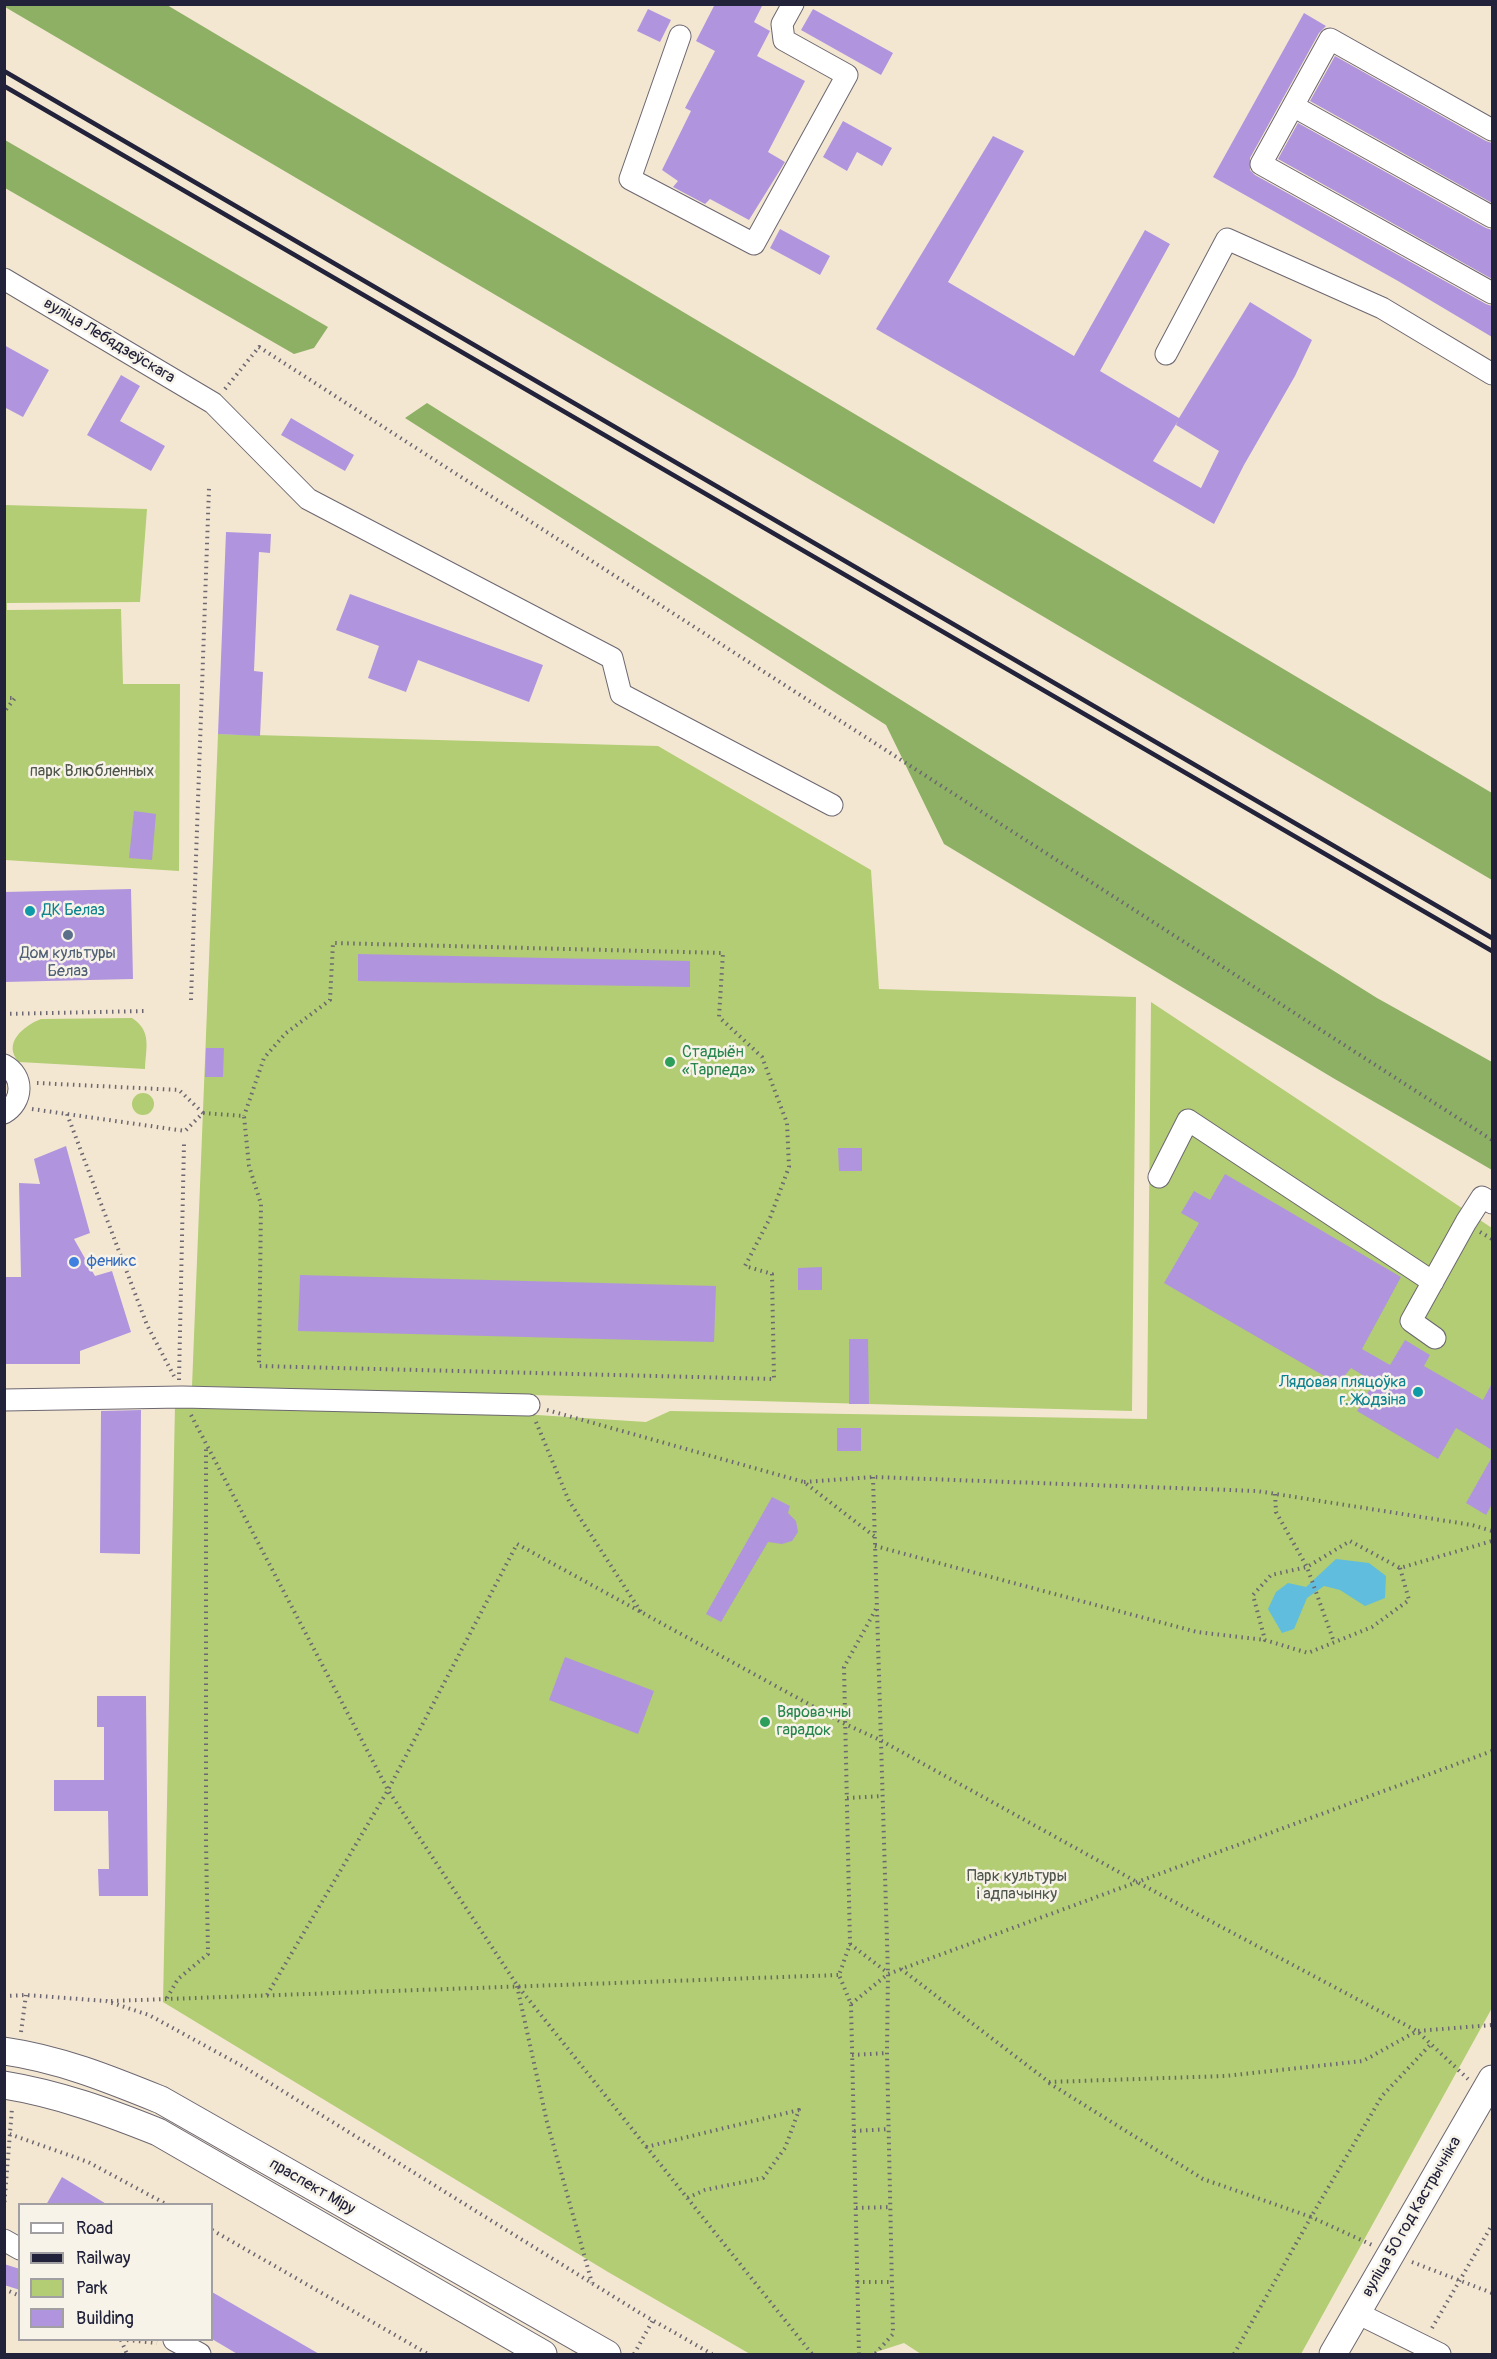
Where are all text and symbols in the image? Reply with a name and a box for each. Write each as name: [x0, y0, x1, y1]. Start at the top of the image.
street label: вуліца Лебядзеўскага: [40, 294, 178, 388]
park label: парк Влюбленных: [30, 762, 154, 782]
place label: ДК Белаз: [42, 901, 105, 921]
marker: ДК Белаз: [23, 904, 37, 918]
marker: Дом культуры Белаз: [61, 928, 75, 942]
place label: Дом культуры Белаз: [20, 944, 116, 982]
place label: Стадыён «Тарпеда»: [682, 1043, 755, 1081]
marker: Стадыён «Тарпеда»: [663, 1055, 677, 1069]
place label: феникс: [86, 1252, 137, 1272]
marker: феникс: [67, 1255, 81, 1269]
place label: Лядовая пляцоўка г. Жодзіна: [1279, 1373, 1406, 1411]
marker: Лядовая пляцоўка г. Жодзіна: [1411, 1385, 1425, 1399]
place label: Вяровачны гарадок: [777, 1703, 851, 1741]
marker: Вяровачны гарадок: [758, 1715, 772, 1729]
park label: Парк культуры і адпачынку: [967, 1867, 1067, 1905]
street label: вуліца 50 год Кастрычніка: [1358, 2133, 1466, 2301]
street label: праспект Міру: [266, 2155, 358, 2219]
legend: [18, 2203, 213, 2341]
text: Road: [76, 2217, 113, 2240]
text: Railway: [76, 2247, 131, 2270]
text: Park: [76, 2277, 108, 2300]
text: Building: [76, 2307, 134, 2330]

